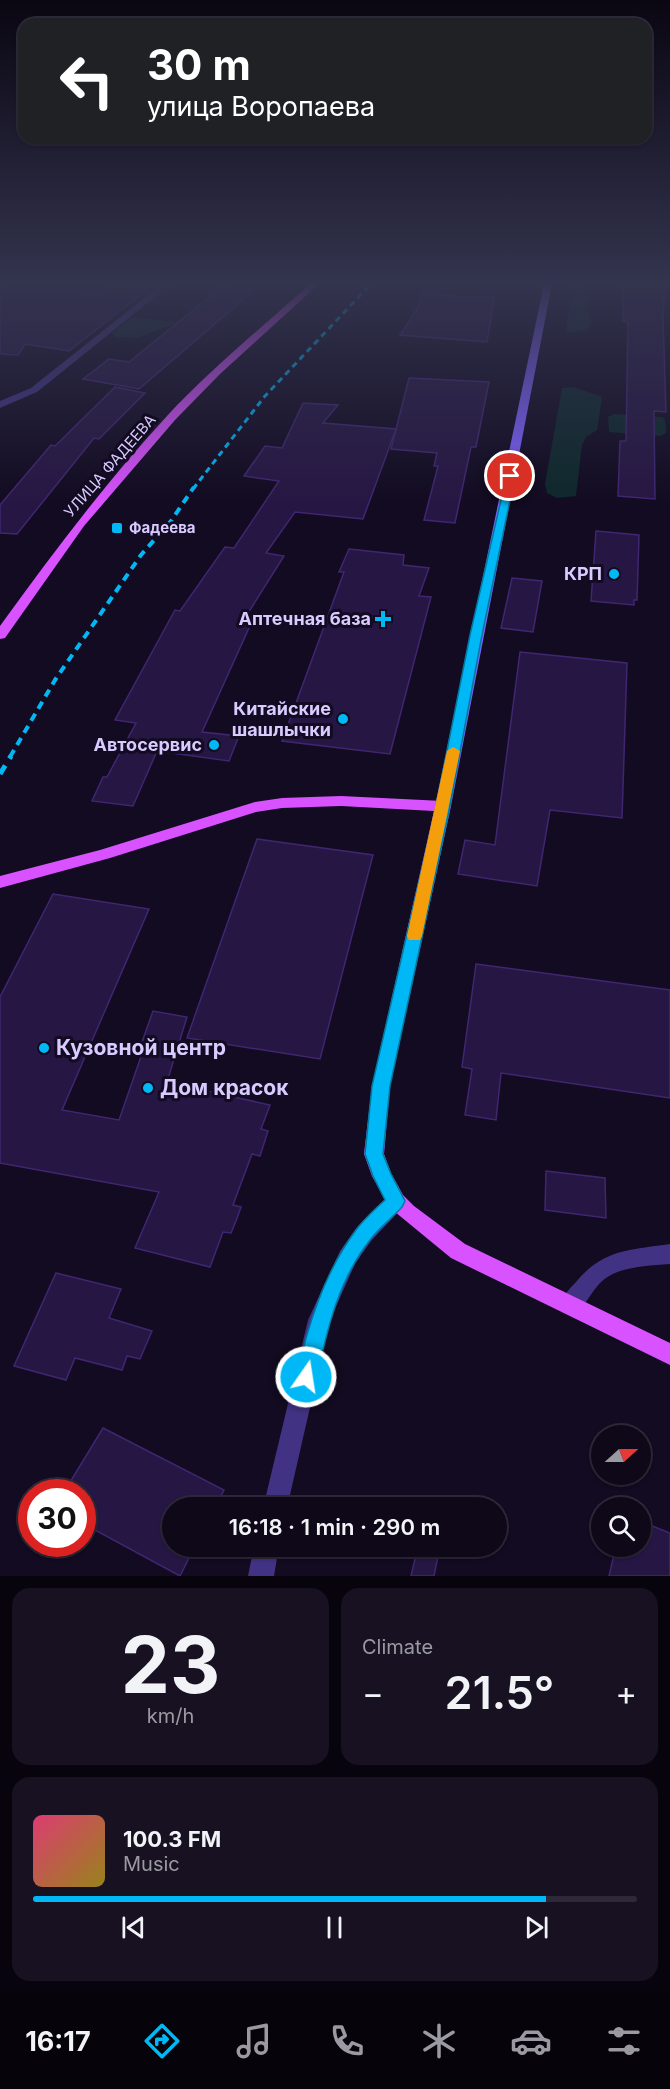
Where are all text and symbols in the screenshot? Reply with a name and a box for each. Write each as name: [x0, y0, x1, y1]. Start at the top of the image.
text: 30 m: [147, 39, 251, 90]
icon: left: [48, 42, 126, 120]
text: улица Воропаева: [147, 90, 375, 123]
street label: УЛИЦА ФАДЕЕВА: [60, 410, 159, 521]
pin: [484, 450, 535, 501]
icon: arrive: [493, 459, 526, 492]
place label: Фадеева: [129, 518, 196, 537]
marker: Фадеева: [110, 521, 124, 535]
place label: КРП: [564, 563, 602, 584]
marker: КРП: [607, 567, 621, 581]
place label: Аптечная база: [239, 608, 371, 629]
marker: Аптечная база: [376, 612, 390, 626]
place label: Китайские шашлычки: [232, 698, 331, 740]
marker: Китайские шашлычки: [336, 712, 350, 726]
place label: Автосервис: [94, 734, 202, 755]
marker: Автосервис: [207, 738, 221, 752]
place label: Кузовной центр: [56, 1035, 226, 1060]
marker: Кузовной центр: [37, 1041, 51, 1055]
place label: Дом красок: [160, 1075, 289, 1100]
marker: Дом красок: [141, 1081, 155, 1095]
position arrow: [274, 1345, 338, 1409]
north arrow: [591, 1425, 651, 1485]
map controls: [591, 1425, 651, 1557]
speed limit sign: 30: [18, 1479, 96, 1557]
button: search: [591, 1497, 651, 1557]
text: 16:18 · 1 min · 290 m: [229, 1514, 440, 1540]
text: 23: [121, 1617, 220, 1712]
text: Climate: [362, 1635, 433, 1659]
text: 21.5°: [445, 1665, 554, 1720]
text: −: [362, 1673, 384, 1713]
text: +: [615, 1673, 637, 1713]
text: km/h: [147, 1704, 194, 1728]
text: 100.3 FM: [123, 1826, 221, 1852]
text: Music: [123, 1852, 180, 1876]
icon: previous: [117, 1911, 150, 1944]
icon: pause: [318, 1911, 351, 1944]
icon: next: [520, 1911, 553, 1944]
icon: directions: [141, 2020, 183, 2062]
icon: music: [233, 2020, 275, 2062]
icon: phone: [326, 2020, 368, 2062]
icon: climate: [418, 2020, 460, 2062]
icon: car: [510, 2020, 552, 2062]
icon: filters: [603, 2020, 645, 2062]
text: 16:17: [25, 2025, 91, 2058]

